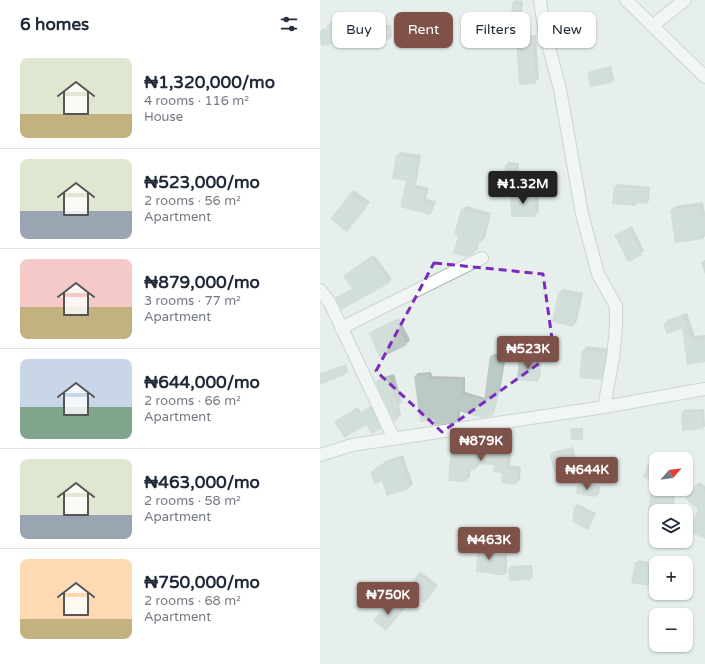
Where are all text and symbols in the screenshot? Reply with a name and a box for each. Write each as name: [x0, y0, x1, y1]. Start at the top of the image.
chip: Buy: [332, 12, 386, 48]
chip: Rent: [394, 12, 453, 48]
chip: Filters: [461, 12, 530, 48]
chip: New: [538, 12, 596, 48]
icon: filters: [278, 13, 300, 35]
text: 6 homes: [20, 14, 89, 35]
text: ₦1,320,000/mo: [144, 72, 275, 93]
icon: home: [52, 74, 100, 122]
text: 4 rooms · 116 m²: [144, 93, 249, 109]
text: House: [144, 109, 183, 125]
pin: ₦1.32M: [490, 171, 556, 205]
text: ₦523,000/mo: [144, 172, 260, 193]
icon: home: [52, 175, 100, 223]
text: ₦1.32M: [497, 176, 549, 192]
text: 2 rooms · 56 m²: [144, 193, 241, 209]
text: Apartment: [144, 209, 211, 225]
text: ₦879,000/mo: [144, 272, 260, 293]
icon: home: [52, 275, 100, 323]
text: 3 rooms · 77 m²: [144, 293, 241, 309]
text: Apartment: [144, 309, 211, 325]
pin: ₦523K: [500, 336, 556, 370]
text: ₦523K: [506, 341, 550, 357]
text: ₦644,000/mo: [144, 372, 260, 393]
icon: home: [52, 375, 100, 423]
text: 2 rooms · 66 m²: [144, 393, 241, 409]
text: Apartment: [144, 409, 211, 425]
pin: ₦879K: [453, 428, 509, 462]
text: ₦879K: [459, 433, 503, 449]
north arrow: [649, 452, 693, 496]
map controls: [649, 452, 693, 652]
pin: ₦644K: [559, 457, 615, 491]
text: ₦644K: [565, 462, 609, 478]
text: ₦463,000/mo: [144, 472, 260, 493]
icon: home: [52, 475, 100, 523]
text: 2 rooms · 58 m²: [144, 493, 241, 509]
button: layers: [649, 504, 693, 548]
text: Apartment: [144, 509, 211, 525]
pin: ₦463K: [461, 527, 517, 561]
text: ₦463K: [467, 532, 511, 548]
button: +: [649, 556, 693, 600]
text: ₦750,000/mo: [144, 572, 260, 593]
icon: home: [52, 575, 100, 623]
pin: ₦750K: [360, 582, 416, 616]
text: ₦750K: [366, 587, 410, 603]
text: 2 rooms · 68 m²: [144, 593, 241, 609]
button: −: [649, 608, 693, 652]
text: Apartment: [144, 609, 211, 625]

